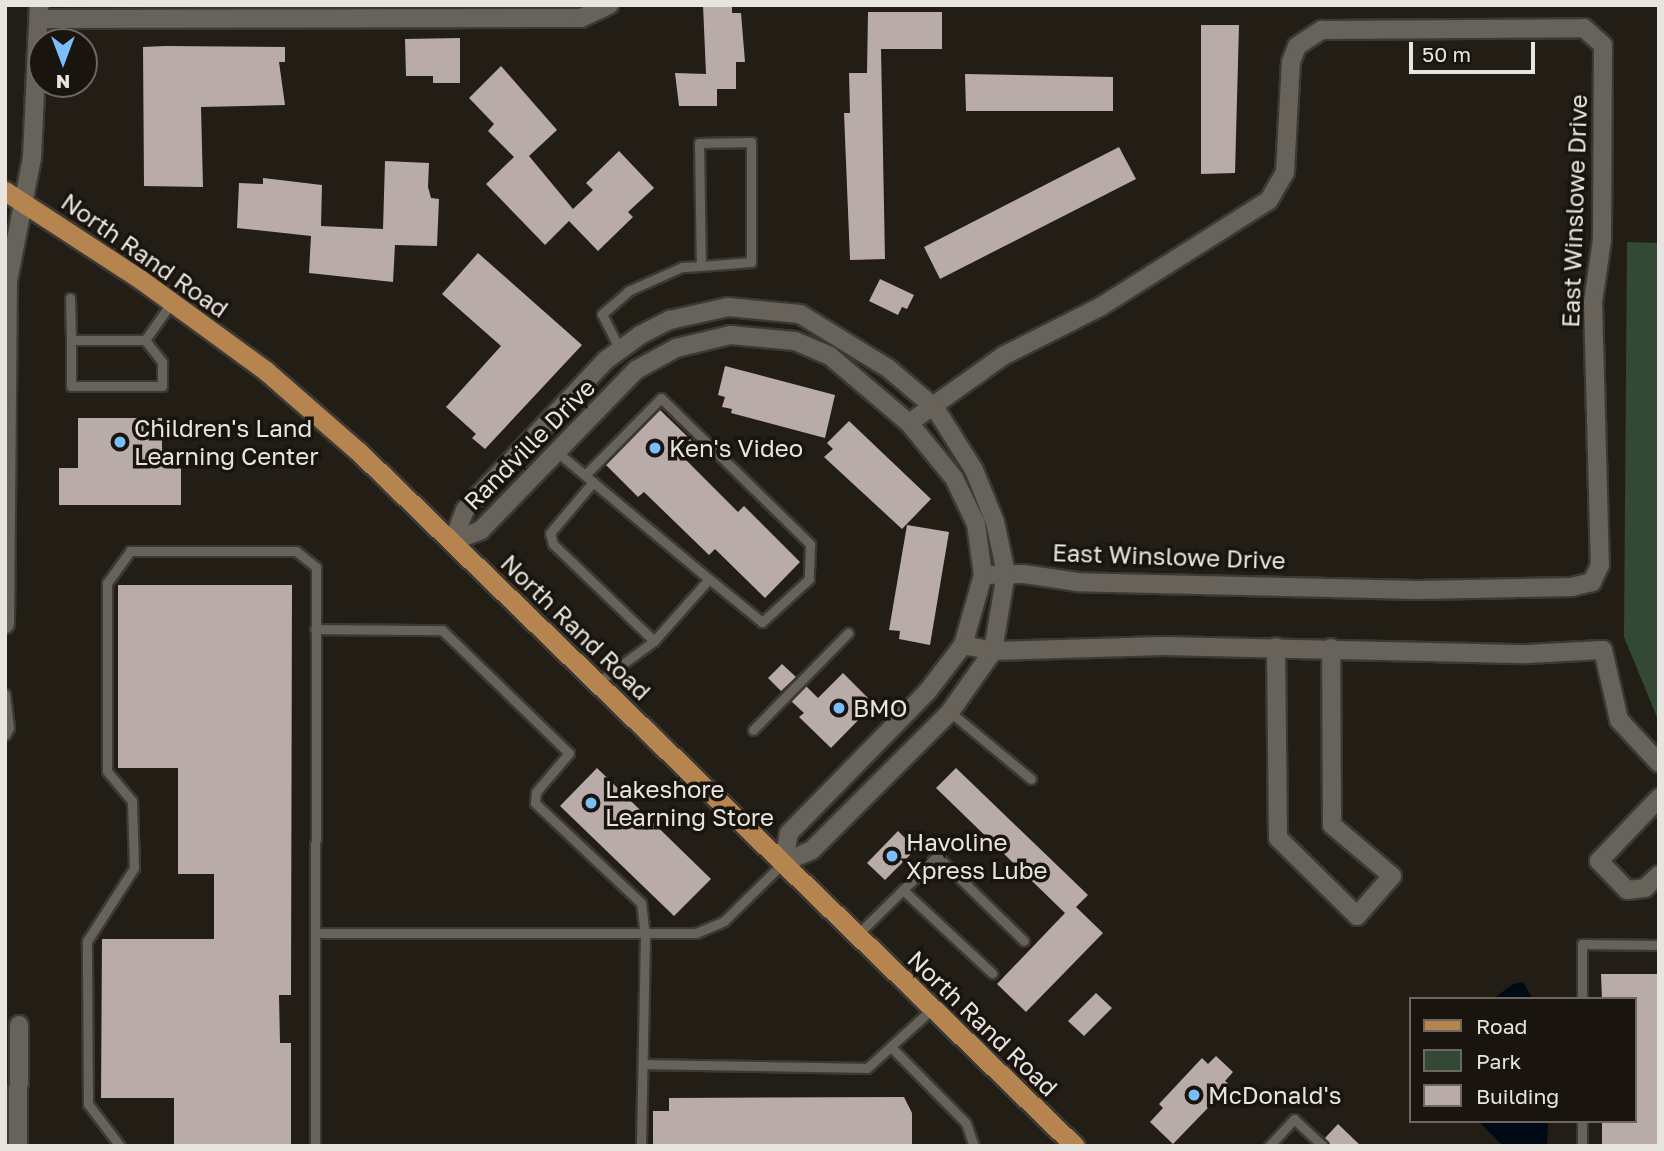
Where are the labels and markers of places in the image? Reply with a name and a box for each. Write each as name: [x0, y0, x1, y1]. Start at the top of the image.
place label: Children's Land Learning Center: [134, 414, 319, 470]
marker: Children's Land Learning Center: [112, 434, 128, 450]
place label: Ken's Video: [669, 434, 803, 462]
marker: Ken's Video: [647, 440, 663, 456]
place label: BMO: [853, 694, 907, 722]
marker: BMO: [831, 700, 847, 716]
place label: Lakeshore Learning Store: [605, 775, 774, 831]
marker: Lakeshore Learning Store: [583, 795, 599, 811]
place label: Havoline Xpress Lube: [906, 828, 1047, 884]
marker: Havoline Xpress Lube: [884, 848, 900, 864]
place label: McDonald's: [1208, 1081, 1341, 1109]
marker: McDonald's: [1186, 1087, 1202, 1103]

